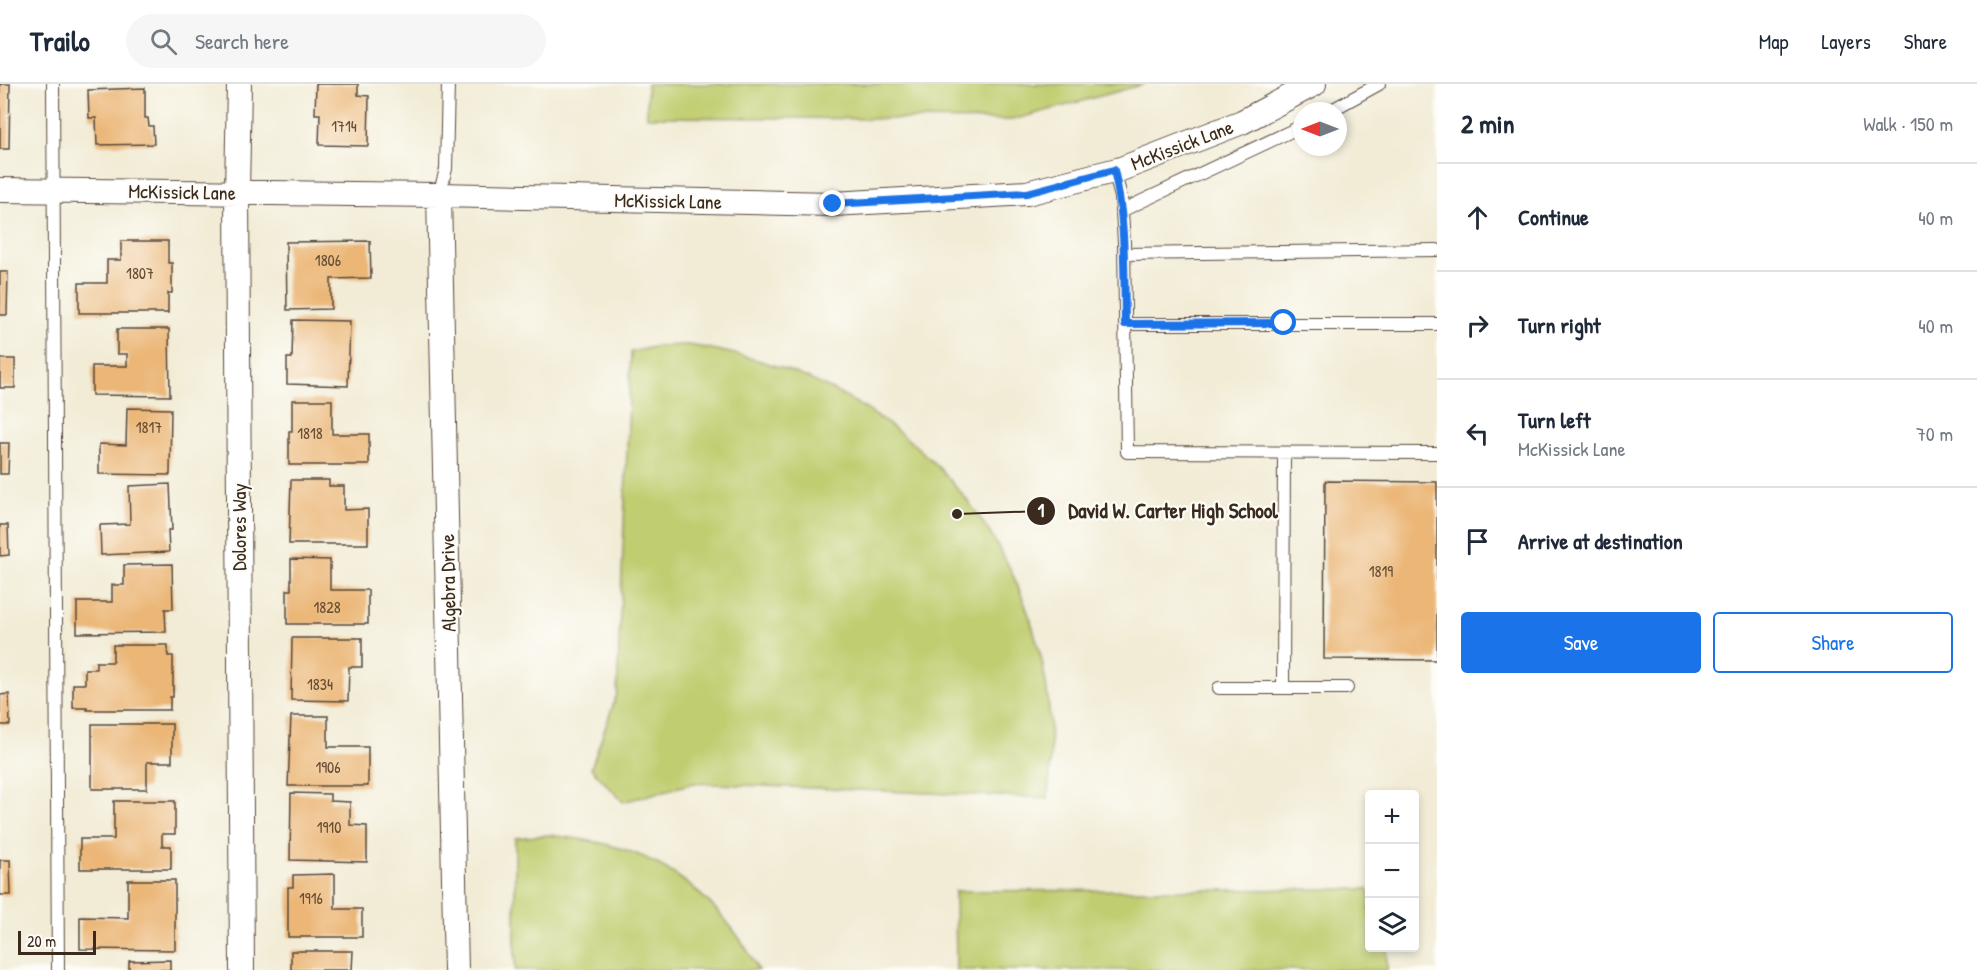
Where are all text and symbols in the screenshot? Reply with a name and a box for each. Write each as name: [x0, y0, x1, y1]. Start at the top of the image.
search box: [126, 14, 546, 68]
text: Trailo: [30, 22, 90, 60]
icon: search: [147, 25, 180, 58]
text: Search here: [195, 26, 289, 56]
text: Map: [1759, 27, 1788, 56]
text: Layers: [1821, 27, 1871, 56]
text: Share: [1904, 27, 1947, 56]
north arrow: [1293, 102, 1347, 156]
text: 2 min: [1461, 106, 1514, 141]
text: Walk · 150 m: [1863, 110, 1953, 137]
street label: McKissick Lane: [1127, 113, 1237, 176]
house number: 1714: [331, 115, 357, 137]
street label: McKissick Lane: [128, 177, 236, 206]
street label: McKissick Lane: [614, 186, 722, 215]
route end: [819, 190, 845, 216]
icon: ahead: [1461, 201, 1494, 234]
text: Continue: [1518, 202, 1589, 232]
text: 40 m: [1918, 204, 1953, 231]
house number: 1806: [315, 249, 341, 271]
house number: 1807: [126, 262, 154, 284]
route start: [1270, 309, 1296, 335]
icon: right: [1461, 309, 1494, 342]
text: Turn right: [1518, 310, 1601, 340]
text: 40 m: [1918, 312, 1953, 339]
text: Turn left: [1518, 405, 1591, 435]
house number: 1817: [136, 416, 162, 438]
icon: left: [1461, 417, 1494, 450]
text: 70 m: [1916, 420, 1953, 447]
house number: 1818: [297, 422, 323, 444]
text: McKissick Lane: [1518, 435, 1625, 462]
street label: Dolores Way: [225, 483, 252, 571]
callout: David W. Carter High School: [1026, 491, 1290, 530]
text: David W. Carter High School: [1068, 496, 1278, 526]
text: 1: [1038, 498, 1045, 523]
icon: arrive: [1461, 525, 1494, 558]
text: Arrive at destination: [1518, 526, 1683, 556]
street label: Algebra Drive: [433, 534, 462, 632]
house number: 1819: [1369, 560, 1393, 582]
house number: 1828: [313, 596, 341, 618]
button: Save: [1461, 612, 1701, 673]
button: Share: [1713, 612, 1953, 673]
house number: 1834: [307, 673, 333, 695]
house number: 1906: [315, 756, 341, 778]
map controls: [1365, 790, 1419, 952]
button: +: [1365, 790, 1419, 844]
house number: 1910: [317, 816, 341, 838]
button: −: [1365, 844, 1419, 898]
house number: 1916: [299, 887, 323, 909]
button: layers: [1365, 898, 1419, 952]
scale bar: [18, 928, 96, 956]
text: 20 m: [27, 930, 56, 952]

